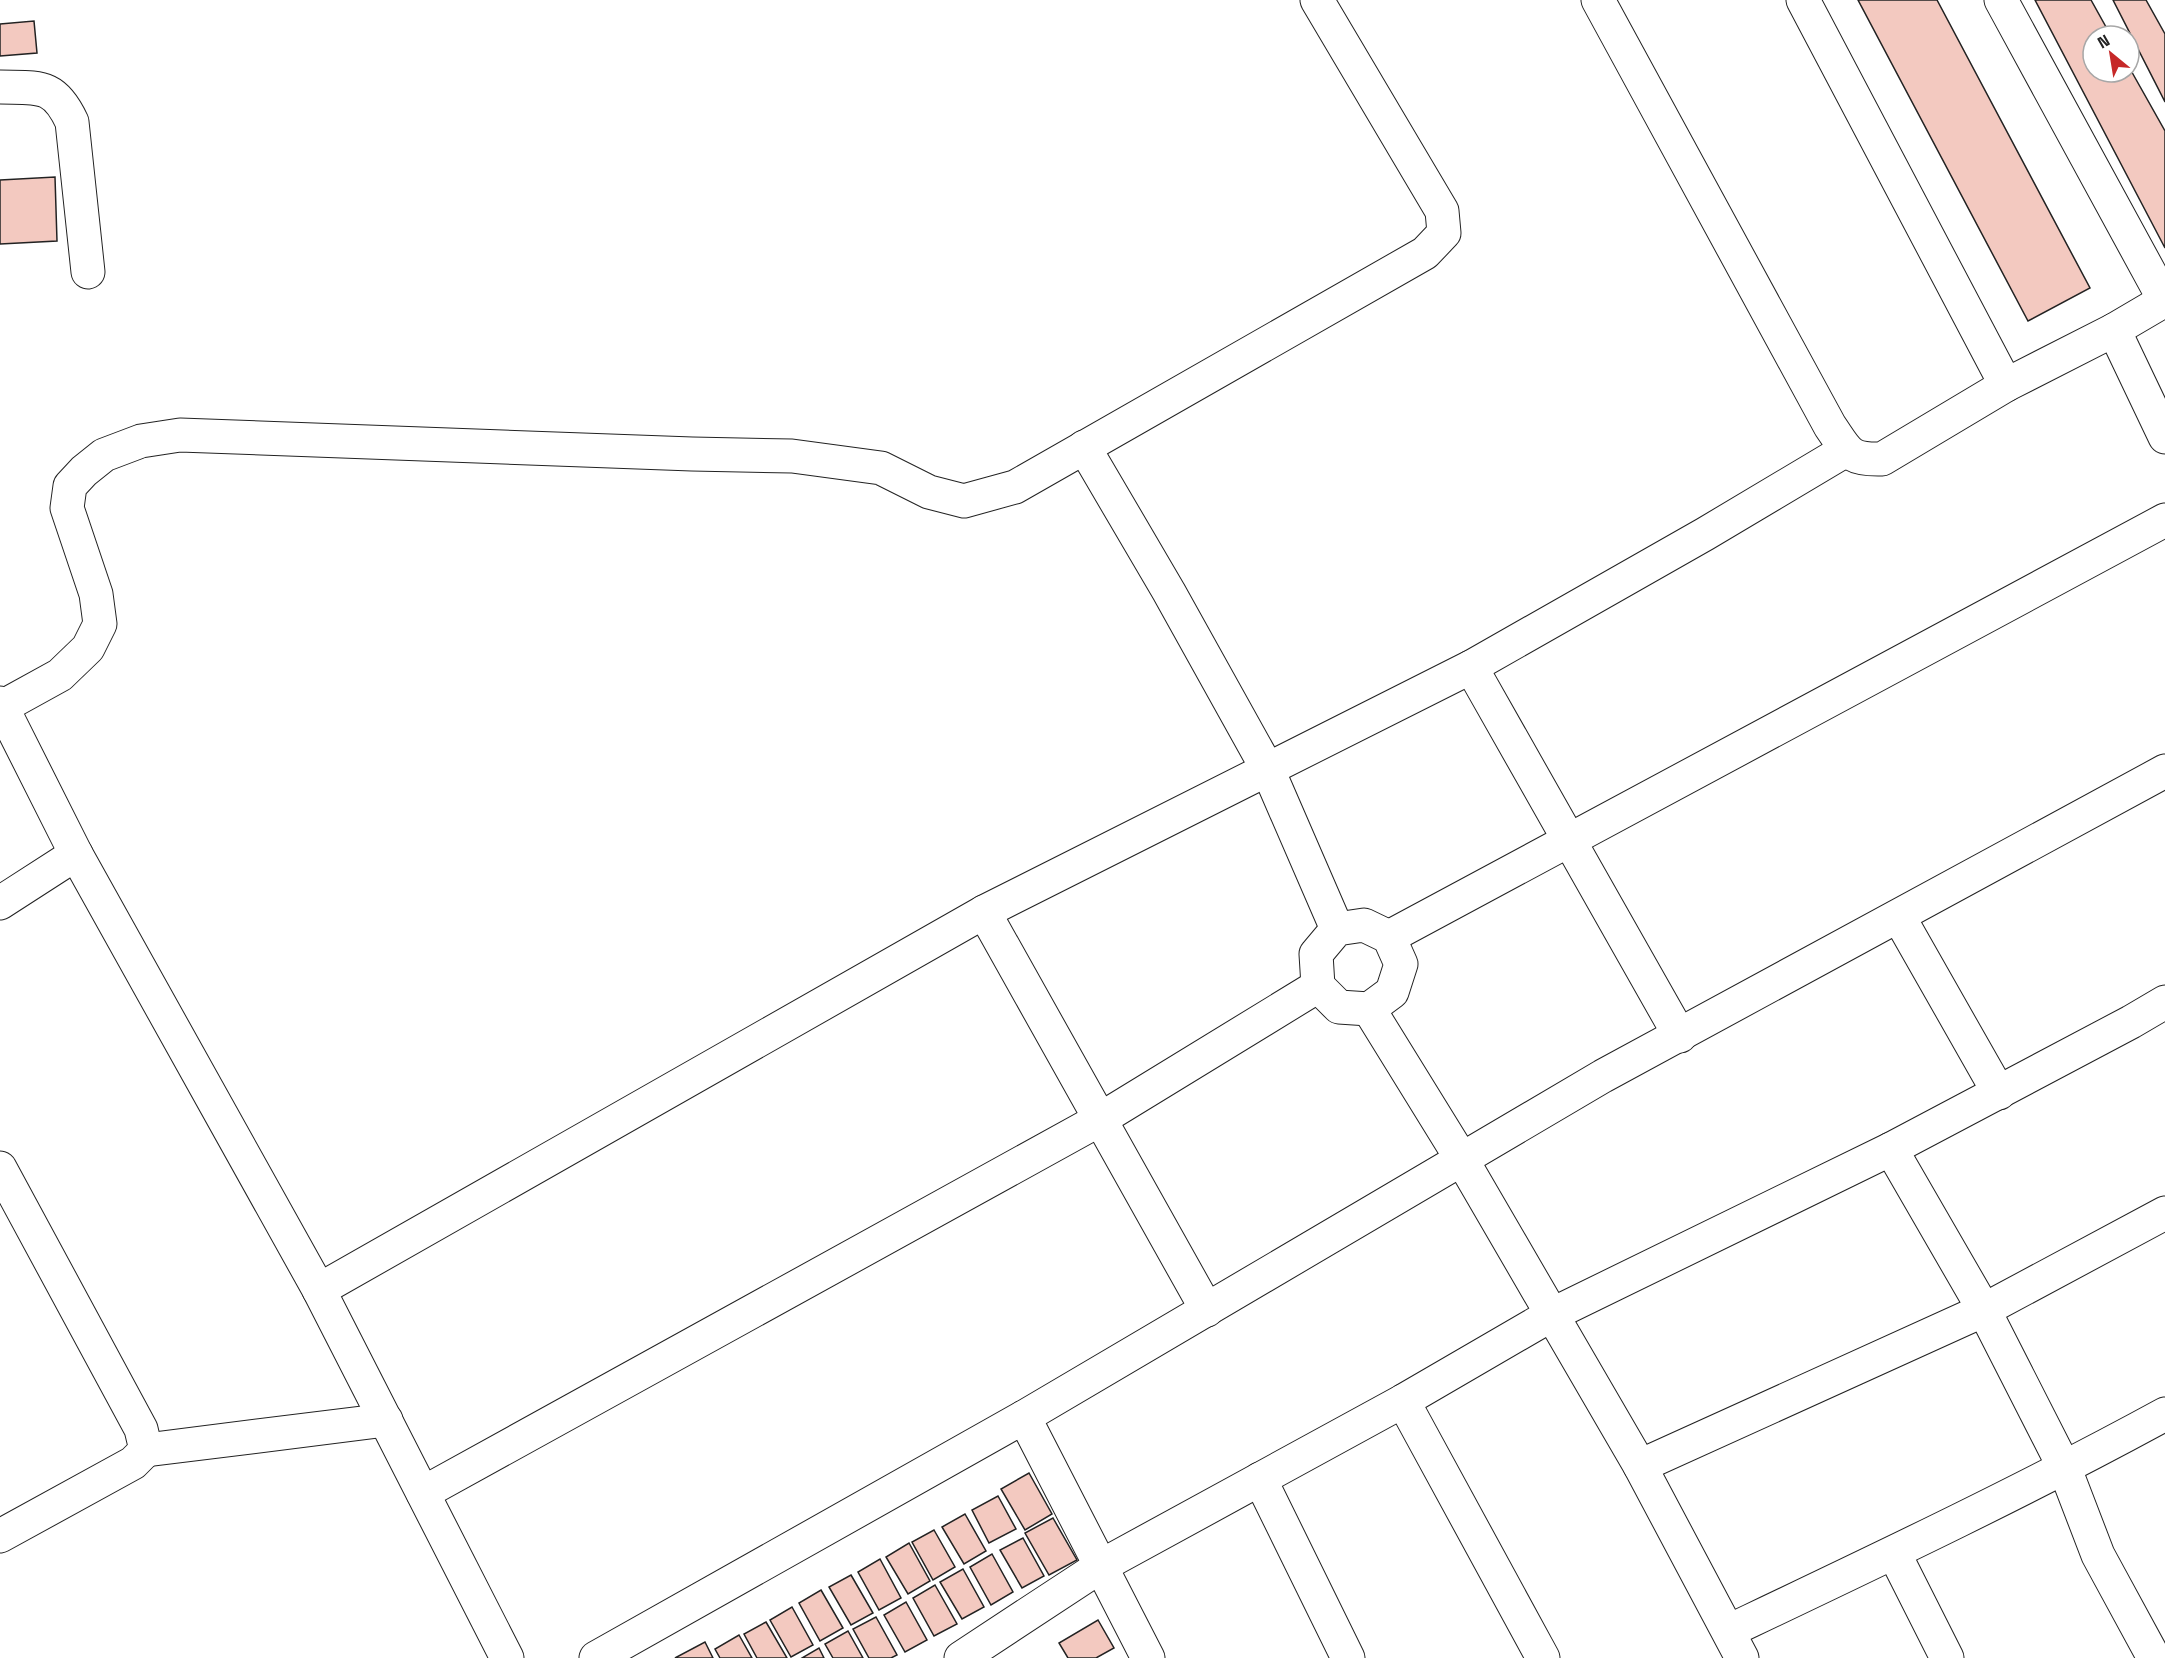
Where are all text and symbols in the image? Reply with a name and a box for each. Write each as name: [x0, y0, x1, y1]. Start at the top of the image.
north arrow: [2081, 24, 2141, 84]
text: N: [2094, 30, 2114, 53]

